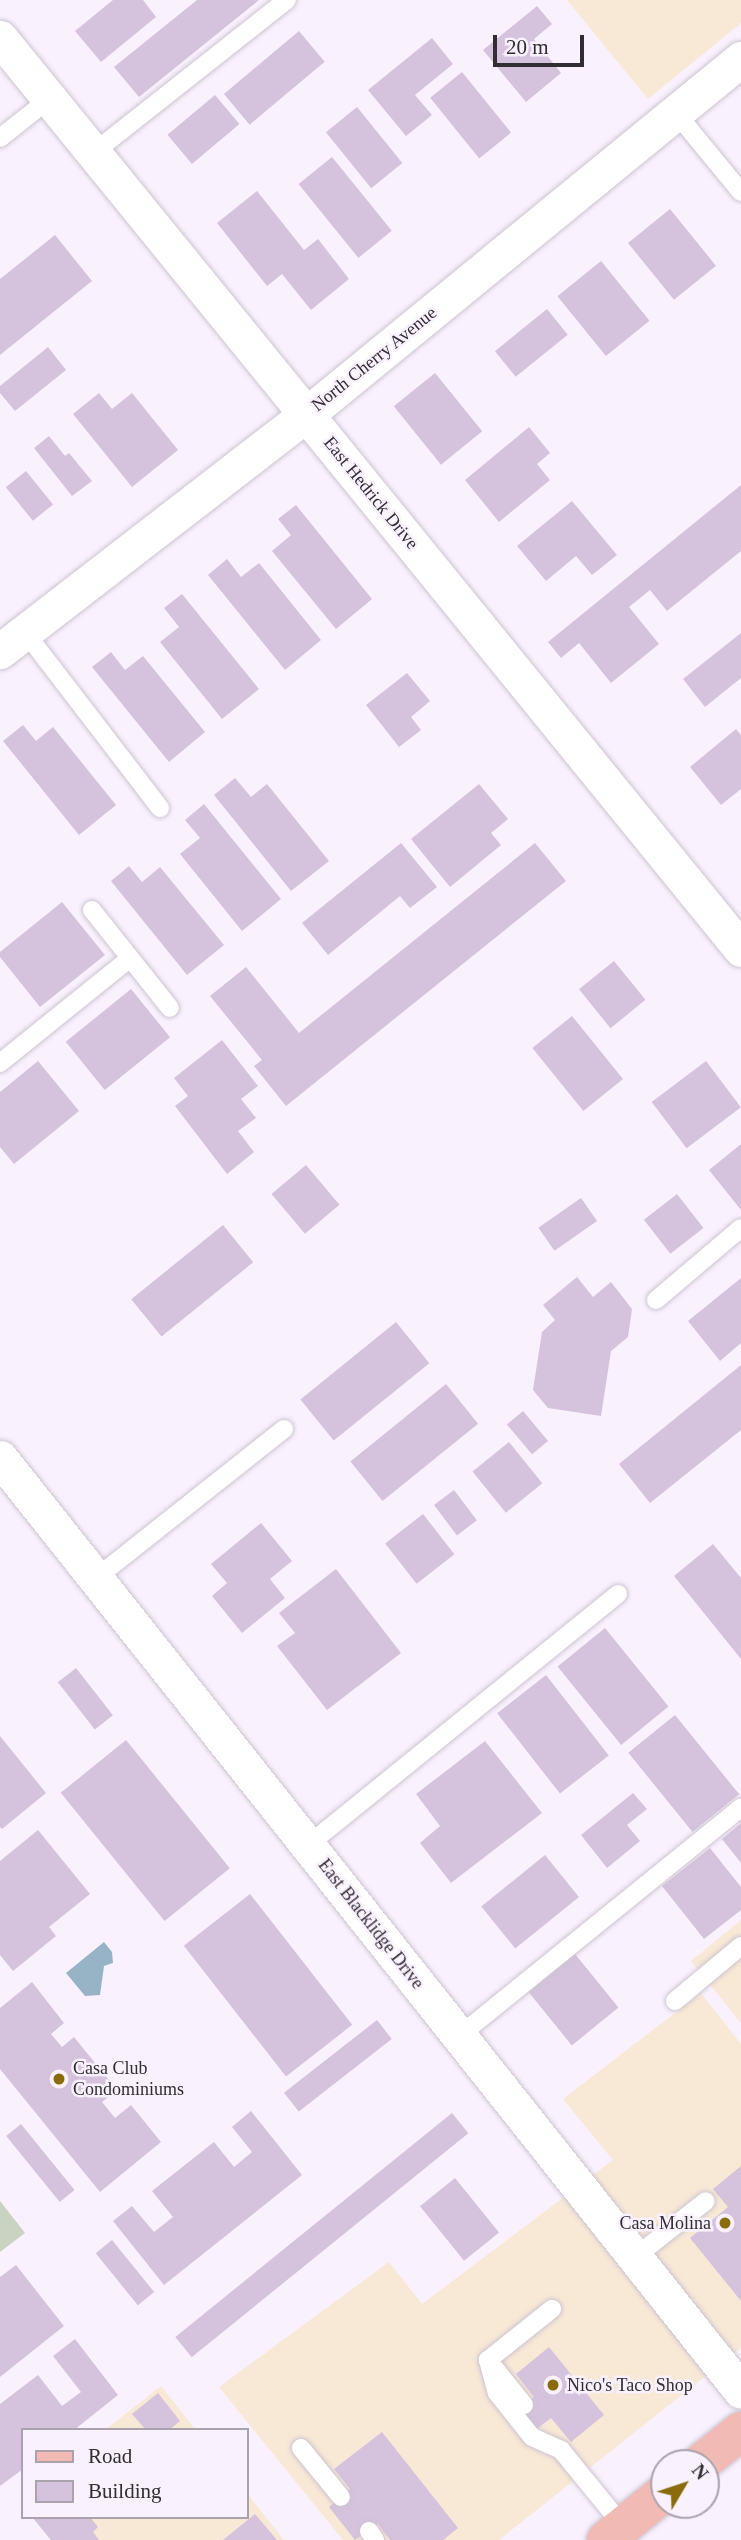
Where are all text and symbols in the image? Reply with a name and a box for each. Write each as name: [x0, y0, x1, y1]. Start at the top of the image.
scale bar: [496, 21, 587, 65]
text: 20 m: [506, 35, 549, 59]
street label: North Cherry Avenue: [307, 302, 441, 416]
street label: East Hedrick Drive: [319, 432, 423, 554]
street label: East Blacklidge Drive: [314, 1855, 428, 1993]
place label: Casa Club Condominiums: [73, 2058, 184, 2100]
marker: Casa Club Condominiums: [51, 2071, 67, 2087]
place label: Casa Molina: [620, 2212, 711, 2234]
marker: Casa Molina: [717, 2215, 733, 2231]
place label: Nico's Taco Shop: [567, 2374, 693, 2396]
marker: Nico's Taco Shop: [545, 2377, 561, 2393]
legend: [21, 2428, 248, 2519]
text: Road: [88, 2444, 132, 2468]
north arrow: [650, 2449, 720, 2519]
text: N: [688, 2460, 713, 2484]
text: Building: [88, 2479, 162, 2503]

